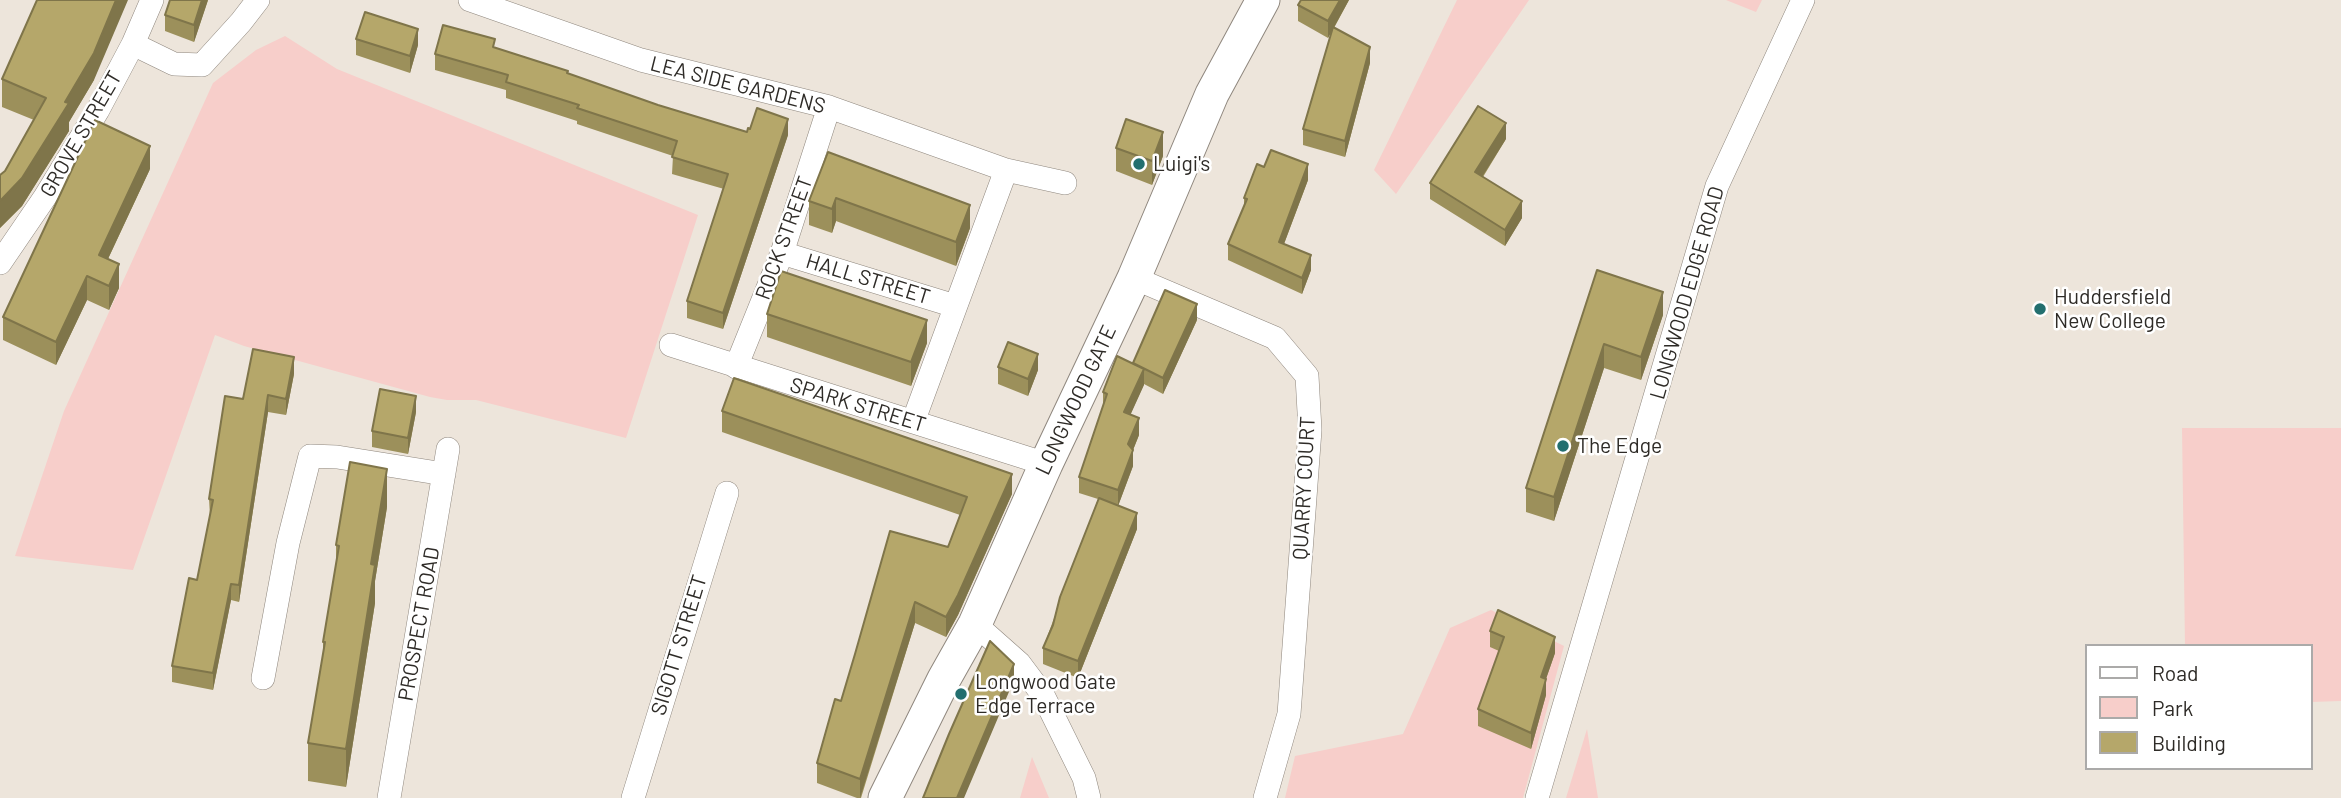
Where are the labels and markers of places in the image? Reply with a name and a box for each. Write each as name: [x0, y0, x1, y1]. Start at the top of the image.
place label: Luigi's: [1153, 151, 1210, 177]
marker: Luigi's: [1131, 156, 1147, 172]
place label: Huddersfield New College: [2054, 284, 2171, 334]
marker: Huddersfield New College: [2032, 301, 2048, 317]
place label: The Edge: [1577, 433, 1662, 459]
marker: The Edge: [1555, 438, 1571, 454]
place label: Longwood Gate Edge Terrace: [975, 669, 1116, 719]
marker: Longwood Gate Edge Terrace: [953, 686, 969, 702]

